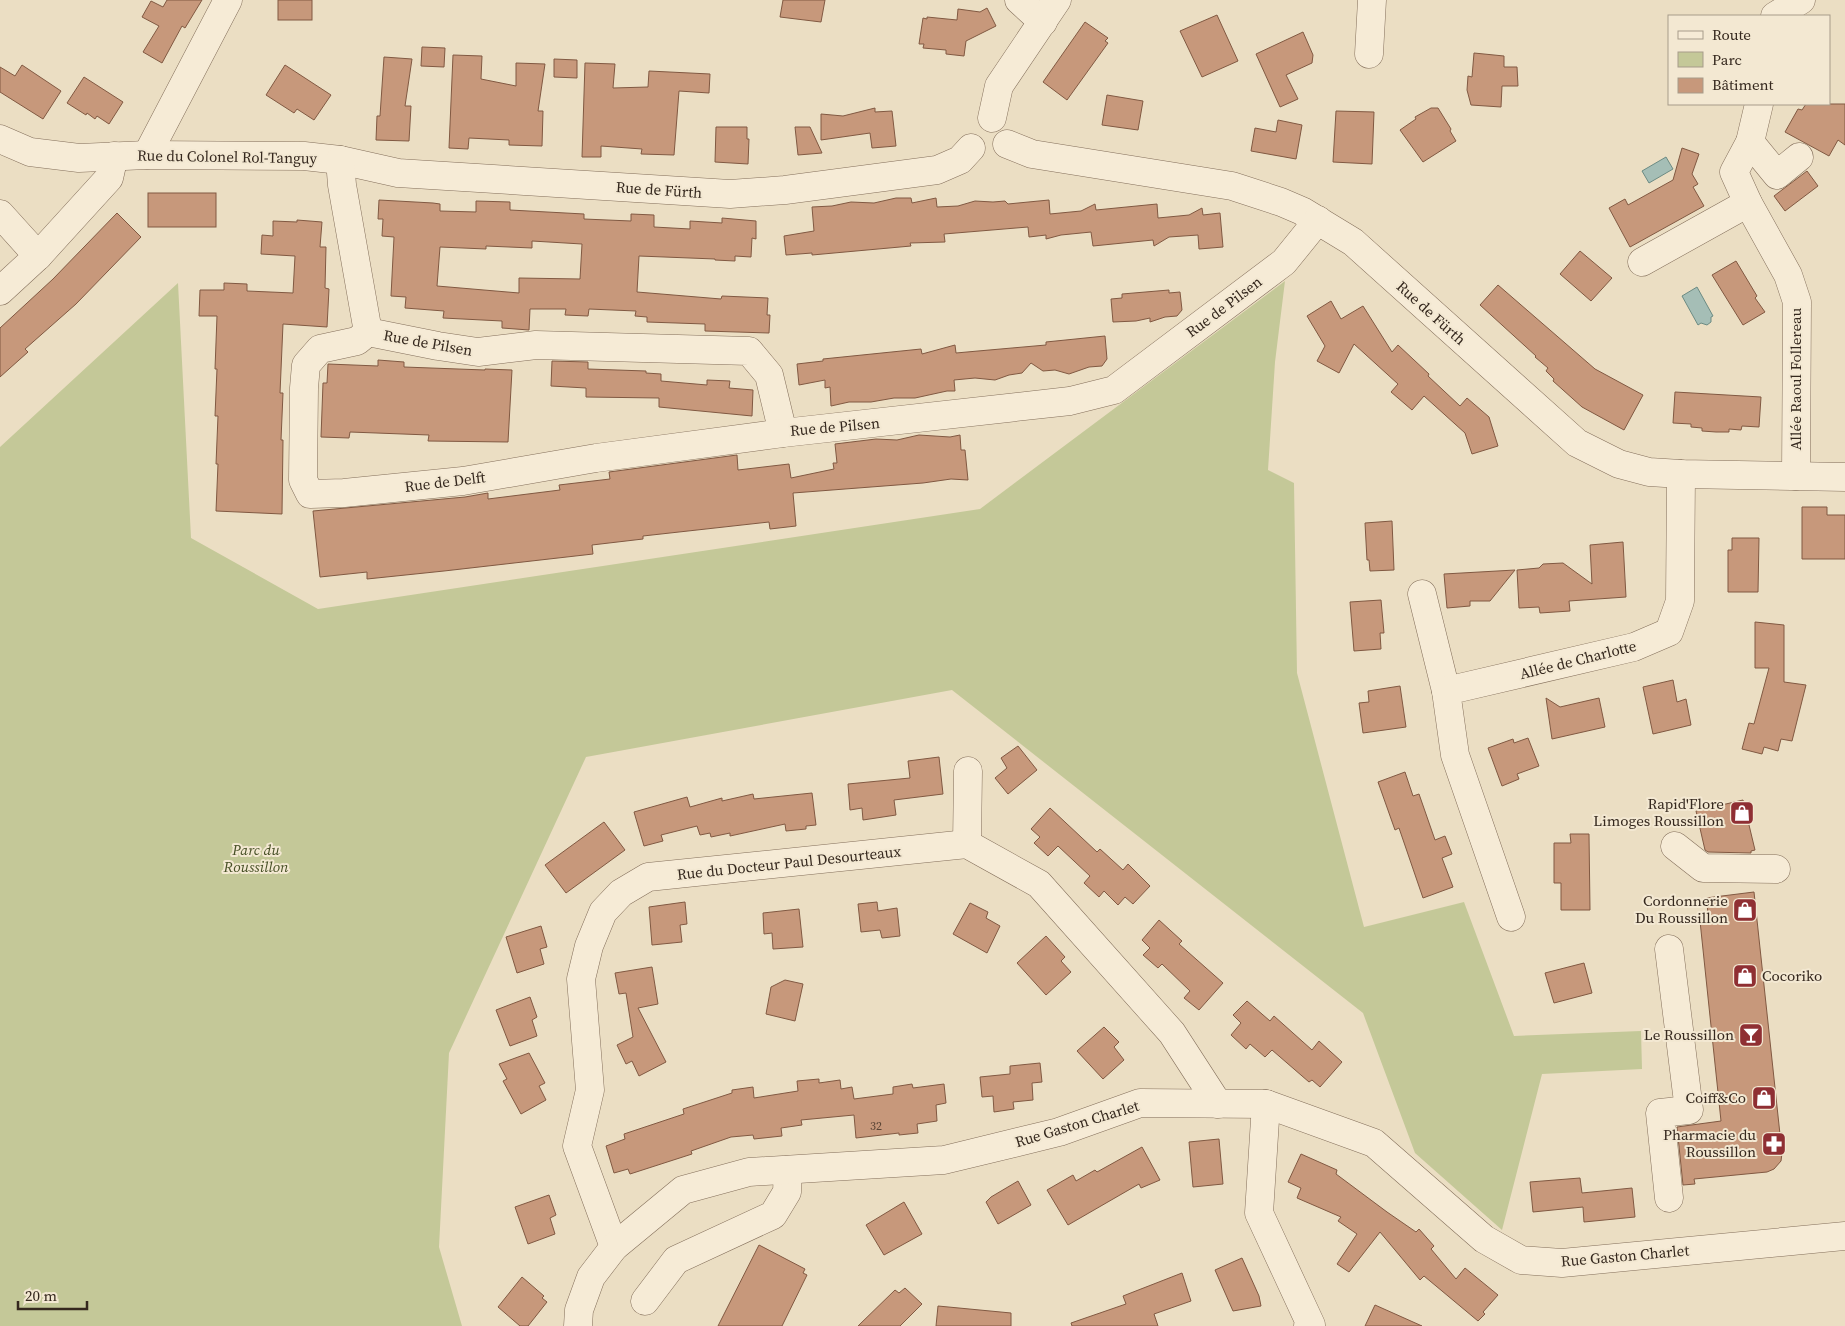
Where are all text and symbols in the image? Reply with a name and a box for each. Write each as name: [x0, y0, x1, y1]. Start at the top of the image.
legend: [1668, 15, 1830, 105]
text: Route: [1712, 24, 1751, 45]
text: Parc: [1712, 49, 1742, 70]
text: Bâtiment: [1712, 74, 1774, 95]
street label: Rue du Colonel Rol-Tanguy: [137, 144, 317, 169]
street label: Rue de Fürth: [615, 176, 703, 203]
street label: Rue de Pilsen: [1181, 271, 1266, 342]
street label: Rue de Fürth: [1392, 276, 1471, 349]
street label: Allée Raoul Follereau: [1785, 307, 1806, 450]
street label: Rue de Pilsen: [382, 324, 474, 361]
street label: Rue de Pilsen: [789, 412, 881, 441]
street label: Rue de Delft: [403, 466, 487, 497]
street label: Allée de Charlotte: [1517, 635, 1639, 684]
place label: Rapid'Flore Limoges Roussillon: [1593, 793, 1724, 831]
shop icon: Rapid'Flore Limoges Roussillon: [1729, 800, 1755, 826]
park label: Parc du Roussillon: [223, 839, 289, 877]
street label: Rue du Docteur Paul Desourteaux: [676, 840, 902, 885]
place label: Cordonnerie Du Roussillon: [1635, 890, 1728, 928]
shop icon: Cordonnerie Du Roussillon: [1732, 897, 1758, 923]
shop icon: Cocoriko: [1732, 963, 1758, 989]
place label: Cocoriko: [1762, 965, 1822, 986]
bar icon: Le Roussillon: [1738, 1022, 1764, 1048]
place label: Le Roussillon: [1644, 1024, 1734, 1045]
shop icon: Coiff&Co: [1751, 1085, 1777, 1111]
place label: Coiff&Co: [1685, 1087, 1746, 1108]
street label: Rue Gaston Charlet: [1012, 1095, 1142, 1152]
house number: 32: [870, 1118, 882, 1134]
place label: Pharmacie du Roussillon: [1663, 1124, 1756, 1162]
pharmacy icon: Pharmacie du Roussillon: [1761, 1131, 1787, 1157]
street label: Rue Gaston Charlet: [1560, 1239, 1690, 1272]
scale bar: [18, 1278, 86, 1310]
text: 20 m: [25, 1285, 57, 1306]

